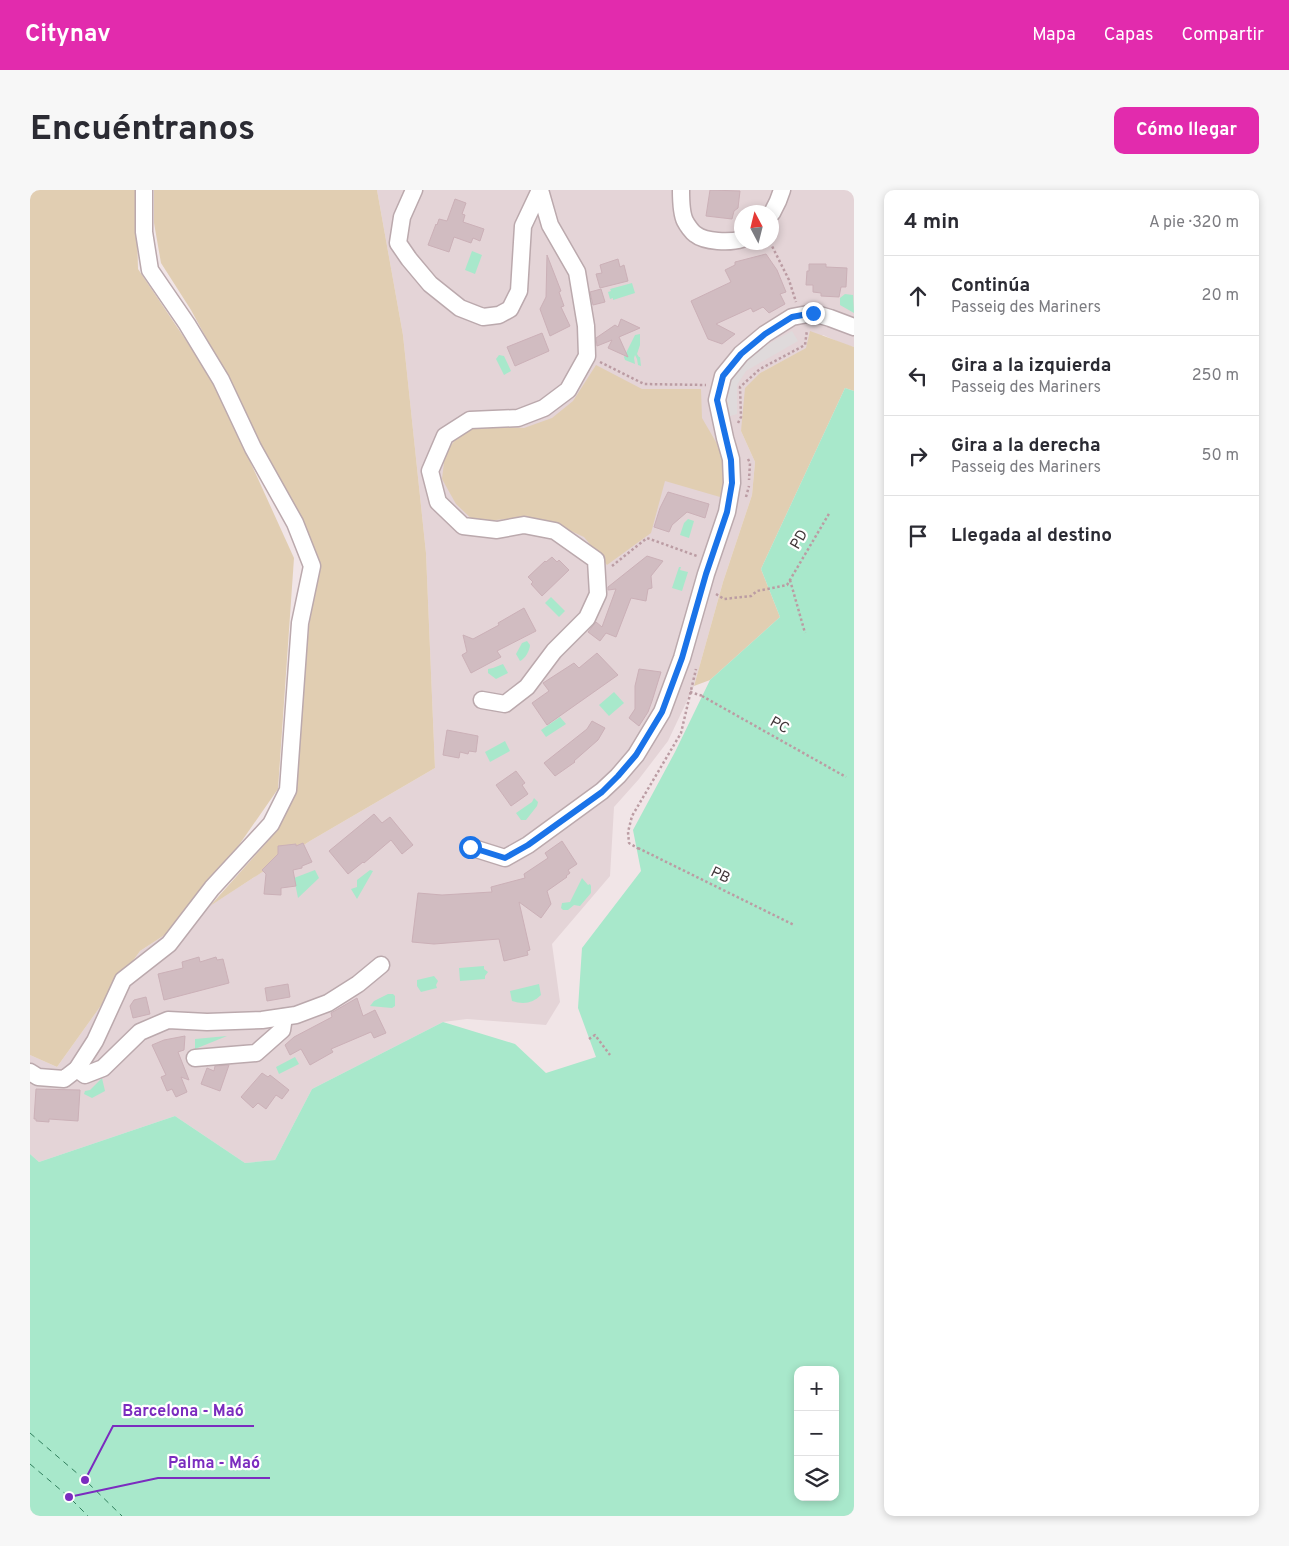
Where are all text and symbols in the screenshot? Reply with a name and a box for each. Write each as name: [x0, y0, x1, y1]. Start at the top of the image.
text: Citynav: [25, 20, 111, 50]
text: Mapa: [1032, 24, 1076, 47]
text: Capas: [1104, 24, 1153, 47]
text: Compartir: [1181, 24, 1264, 47]
button: Cómo llegar: [1114, 107, 1259, 154]
text: Encuéntranos: [30, 108, 255, 152]
north arrow: [734, 205, 779, 250]
text: 4 min: [904, 209, 960, 236]
text: A pie · 320 m: [1149, 213, 1239, 233]
text: Continúa: [951, 274, 1030, 298]
icon: ahead: [904, 282, 932, 310]
text: 20 m: [1202, 286, 1239, 306]
text: Passeig des Mariners: [951, 298, 1101, 318]
route end: [802, 302, 825, 325]
text: Gira a la izquierda: [951, 354, 1111, 378]
icon: left: [904, 362, 932, 390]
text: 250 m: [1192, 366, 1239, 386]
text: Passeig des Mariners: [951, 378, 1101, 398]
text: Gira a la derecha: [951, 434, 1101, 458]
icon: right: [904, 442, 932, 470]
text: 50 m: [1202, 446, 1239, 466]
text: Passeig des Mariners: [951, 458, 1101, 478]
icon: arrive: [904, 522, 932, 550]
text: Llegada al destino: [951, 524, 1112, 548]
street label: PD: [787, 527, 813, 553]
street label: PC: [766, 713, 792, 739]
route start: [459, 836, 482, 859]
street label: PB: [707, 863, 733, 889]
map controls: [794, 1366, 839, 1501]
button: +: [794, 1366, 839, 1411]
callout: Barcelona - Maó: [113, 1395, 254, 1426]
text: Barcelona - Maó: [122, 1402, 244, 1422]
button: −: [794, 1411, 839, 1456]
callout: Palma - Maó: [158, 1447, 270, 1478]
text: Palma - Maó: [168, 1454, 260, 1474]
button: layers: [794, 1456, 839, 1501]

